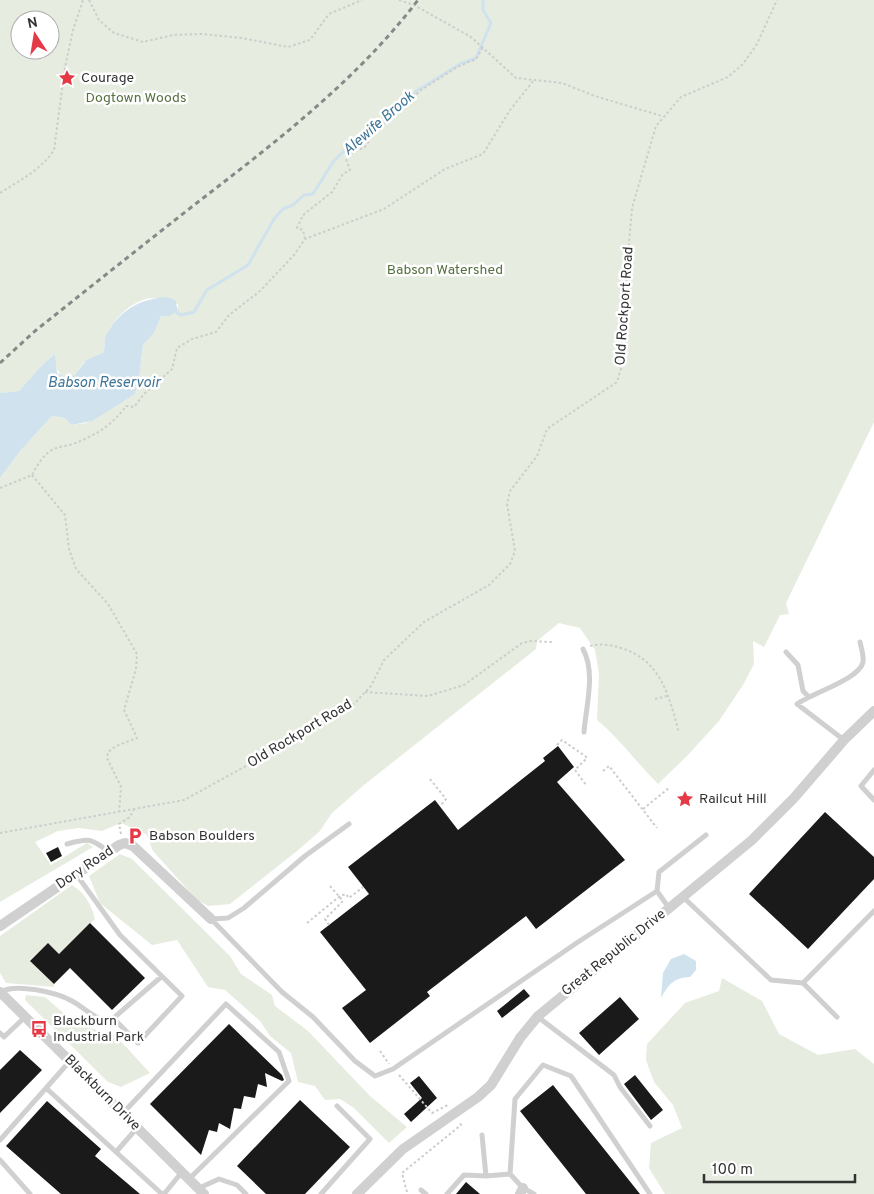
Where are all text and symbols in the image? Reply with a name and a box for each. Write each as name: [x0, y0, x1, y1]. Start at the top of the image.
north arrow: [10, 10, 60, 60]
text: N: [26, 14, 39, 33]
place icon: Courage: [57, 68, 77, 88]
place label: Courage: [81, 70, 134, 87]
water label: Alewife Brook: [339, 87, 419, 160]
park label: Dogtown Woods: [85, 90, 187, 107]
street label: Old Rockport Road: [612, 246, 638, 366]
park label: Babson Watershed: [387, 262, 503, 279]
water label: Babson Reservoir: [48, 374, 162, 393]
street label: Old Rockport Road: [245, 696, 355, 772]
place icon: Railcut Hill: [675, 789, 695, 809]
place label: Railcut Hill: [699, 791, 767, 808]
parking icon: Babson Boulders: [125, 826, 145, 846]
place label: Babson Boulders: [149, 828, 255, 845]
street label: Dory Road: [53, 843, 117, 893]
street label: Great Republic Drive: [559, 906, 669, 1000]
place label: Blackburn Industrial Park: [53, 1013, 144, 1046]
bus stop icon: Blackburn Industrial Park: [29, 1019, 49, 1039]
street label: Blackburn Drive: [60, 1051, 144, 1135]
scale bar: [704, 1152, 855, 1184]
text: 100 m: [712, 1161, 753, 1180]

